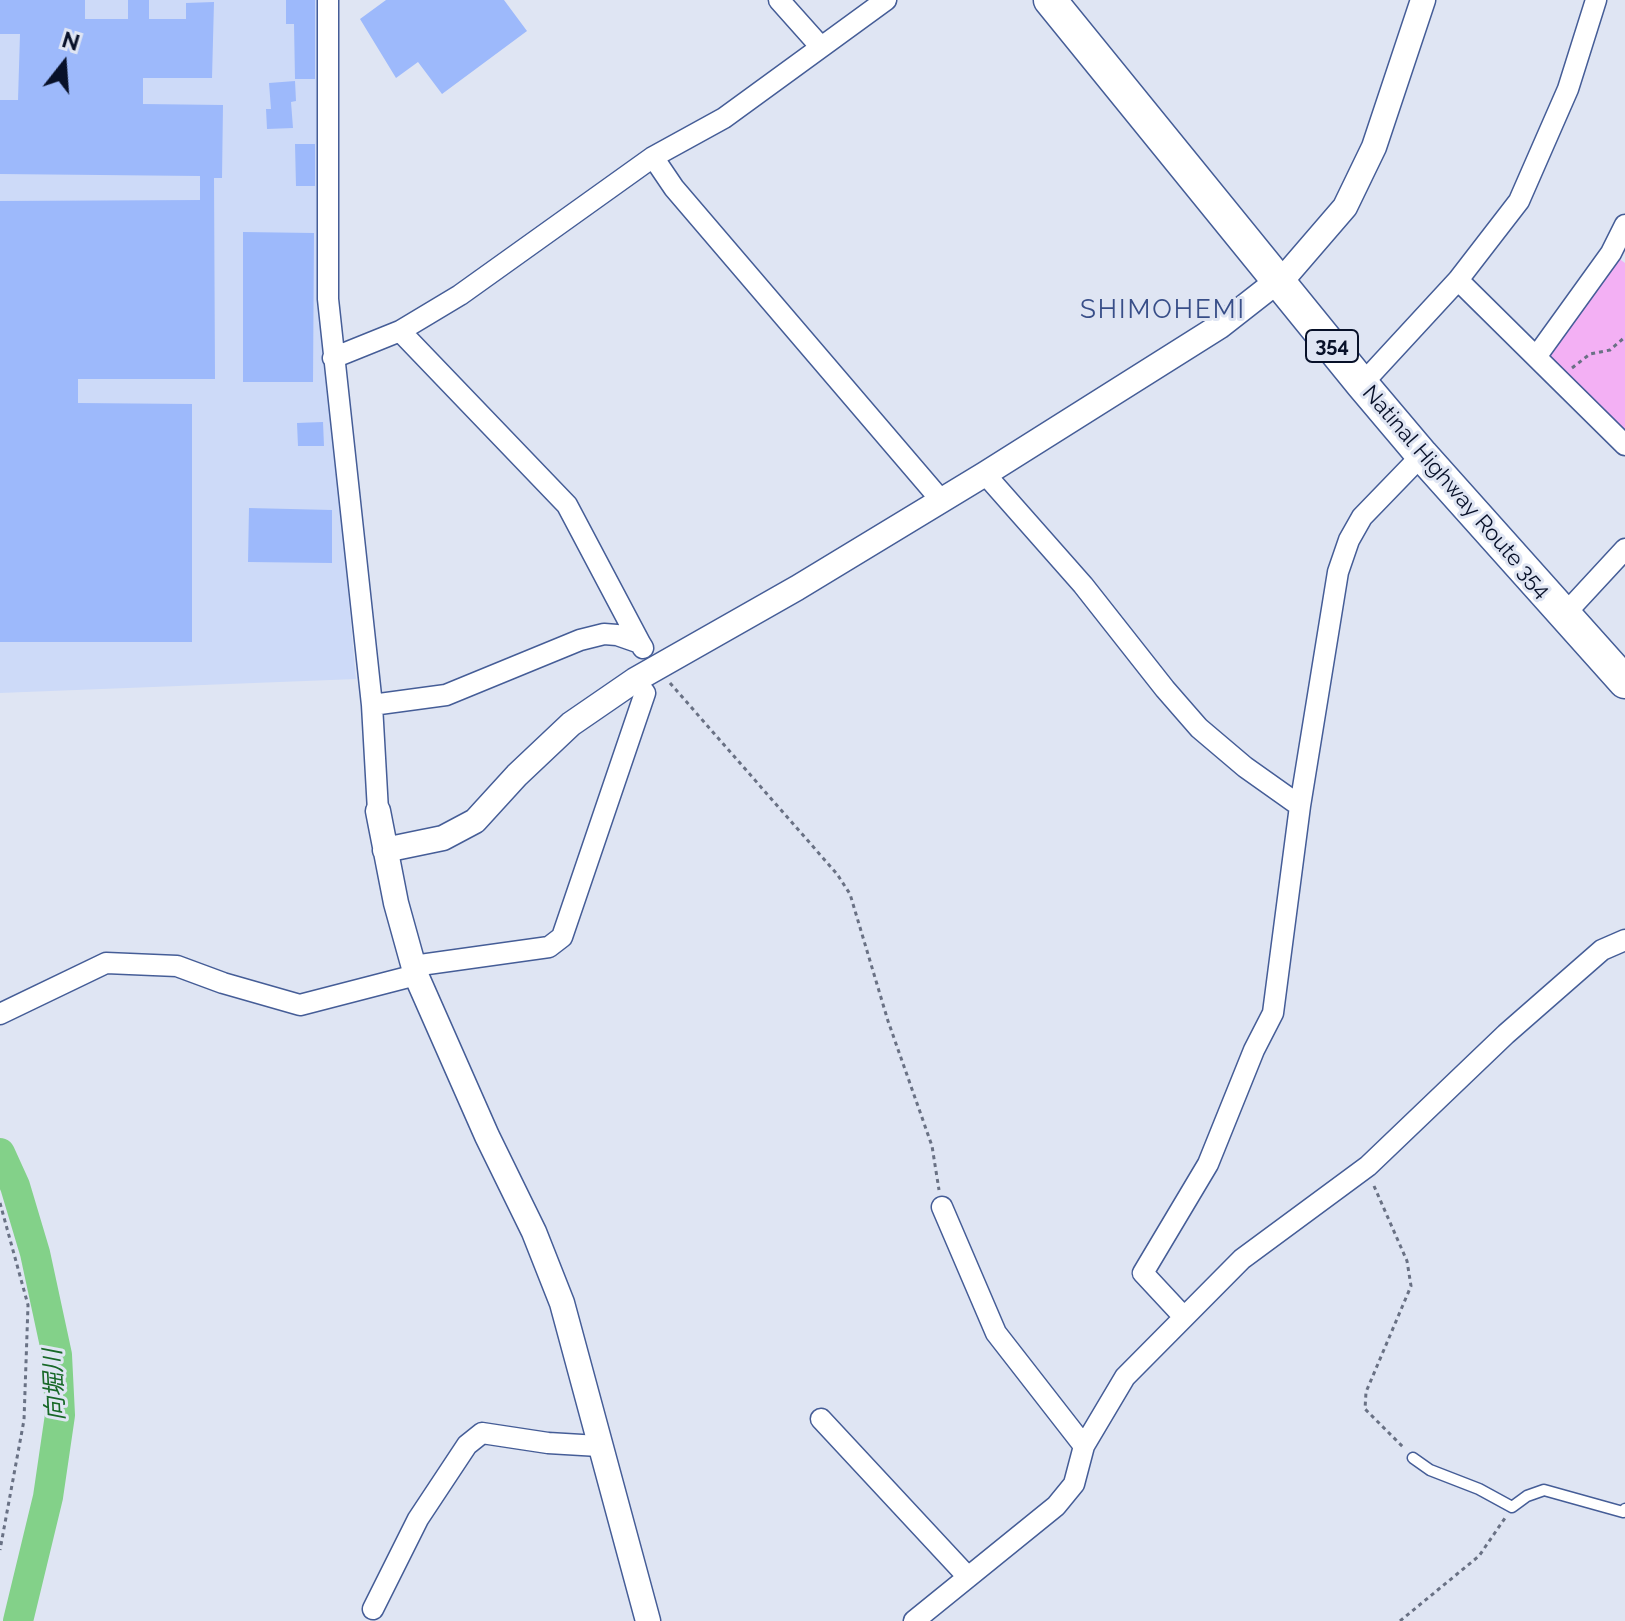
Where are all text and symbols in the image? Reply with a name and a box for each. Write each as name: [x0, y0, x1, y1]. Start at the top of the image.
north arrow: [24, 24, 104, 104]
text: N: [59, 26, 83, 56]
district label: SHIMOHEMI: [1080, 294, 1246, 326]
road number: 354: [1306, 330, 1358, 362]
street label: Natinal Highway Route 354: [1357, 380, 1555, 604]
water label: 向堀川: [39, 1348, 71, 1422]

